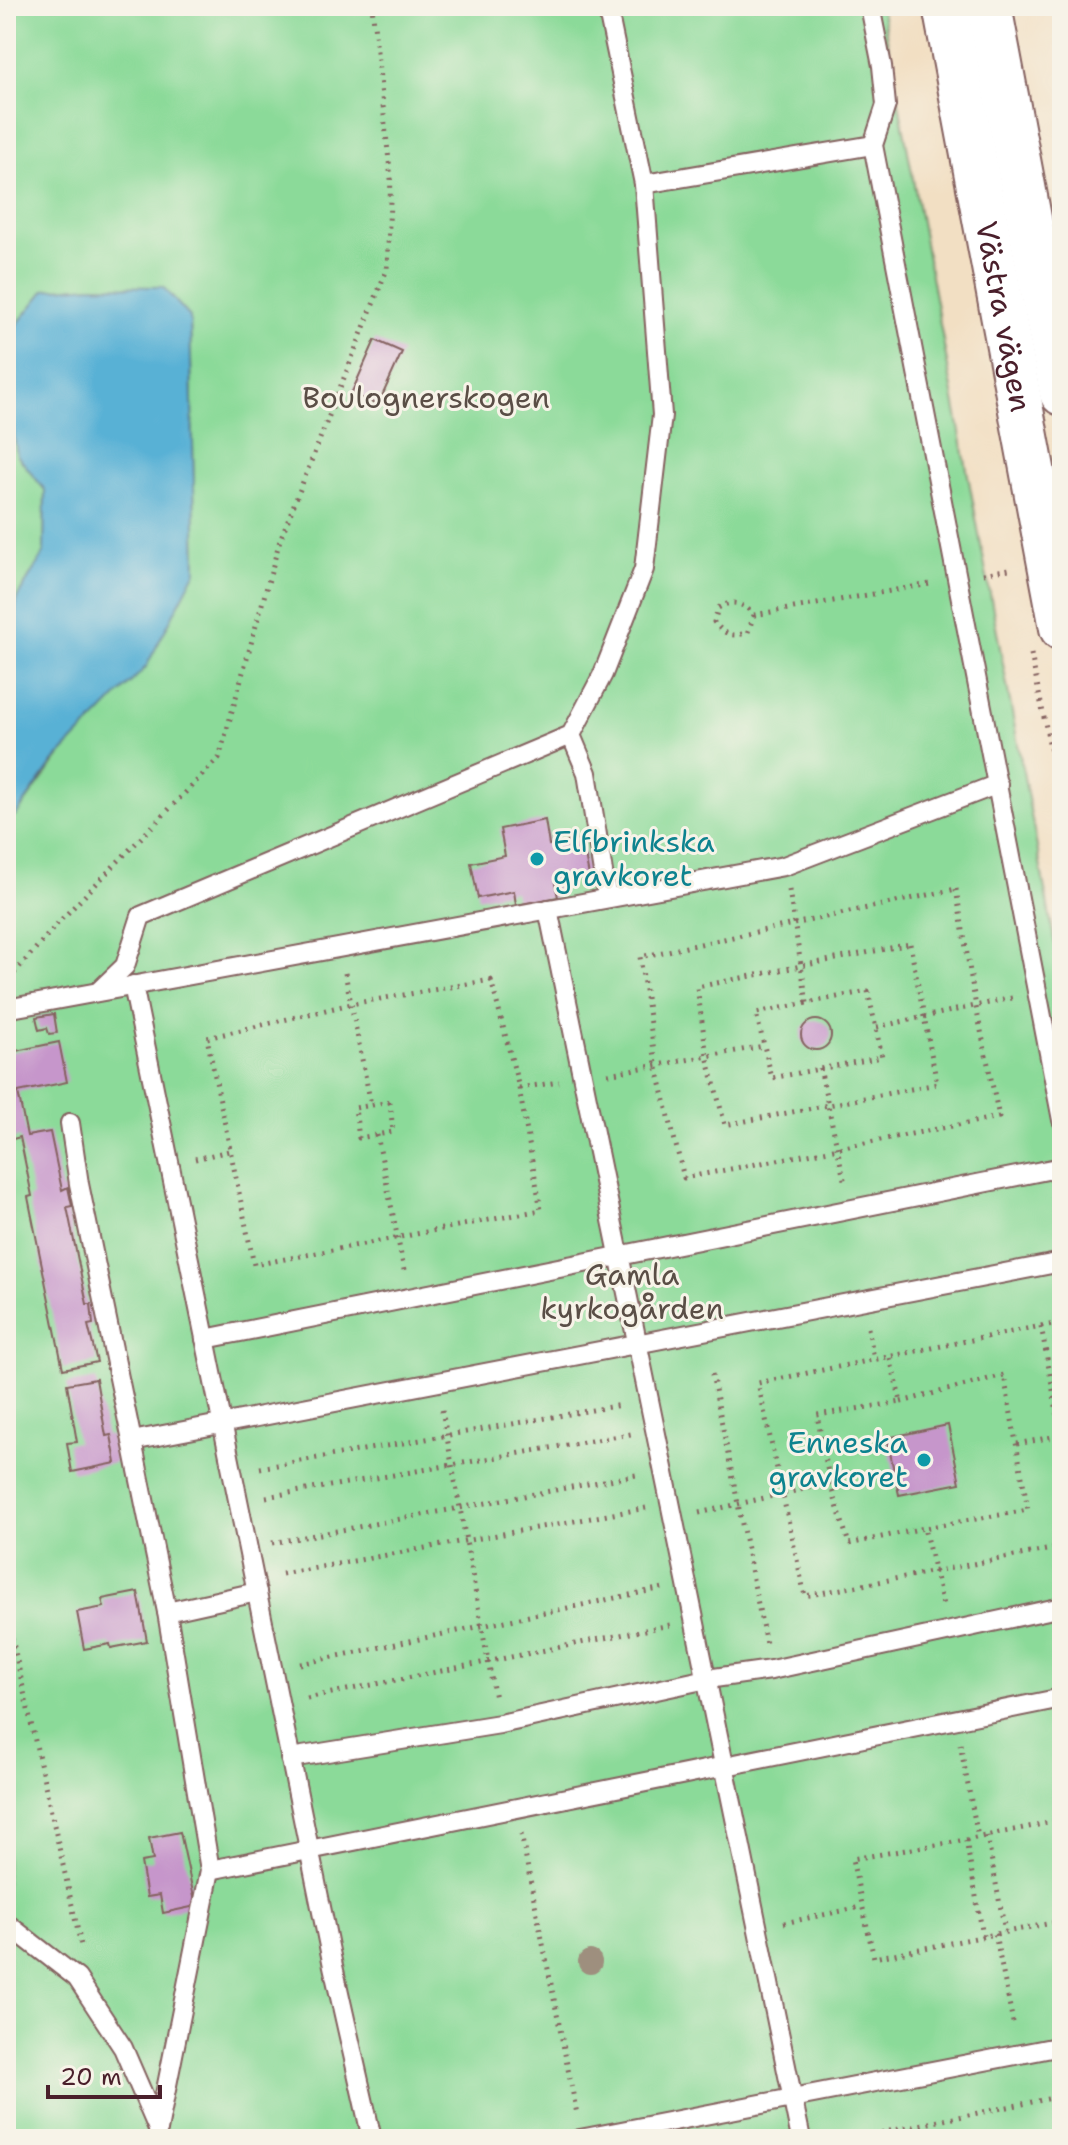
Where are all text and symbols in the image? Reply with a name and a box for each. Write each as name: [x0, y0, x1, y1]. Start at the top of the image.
street label: Västra vägen: [966, 218, 1042, 415]
park label: Boulognerskogen: [302, 377, 550, 418]
place label: Elfbrinkska gravkoret: [553, 821, 715, 896]
marker: Elfbrinkska gravkoret: [528, 850, 546, 868]
park label: Gamla kyrkogården: [540, 1254, 724, 1329]
place label: Enneska gravkoret: [769, 1422, 908, 1497]
marker: Enneska gravkoret: [915, 1451, 933, 1469]
scale bar: [48, 2049, 160, 2099]
text: 20 m: [60, 2061, 122, 2093]

